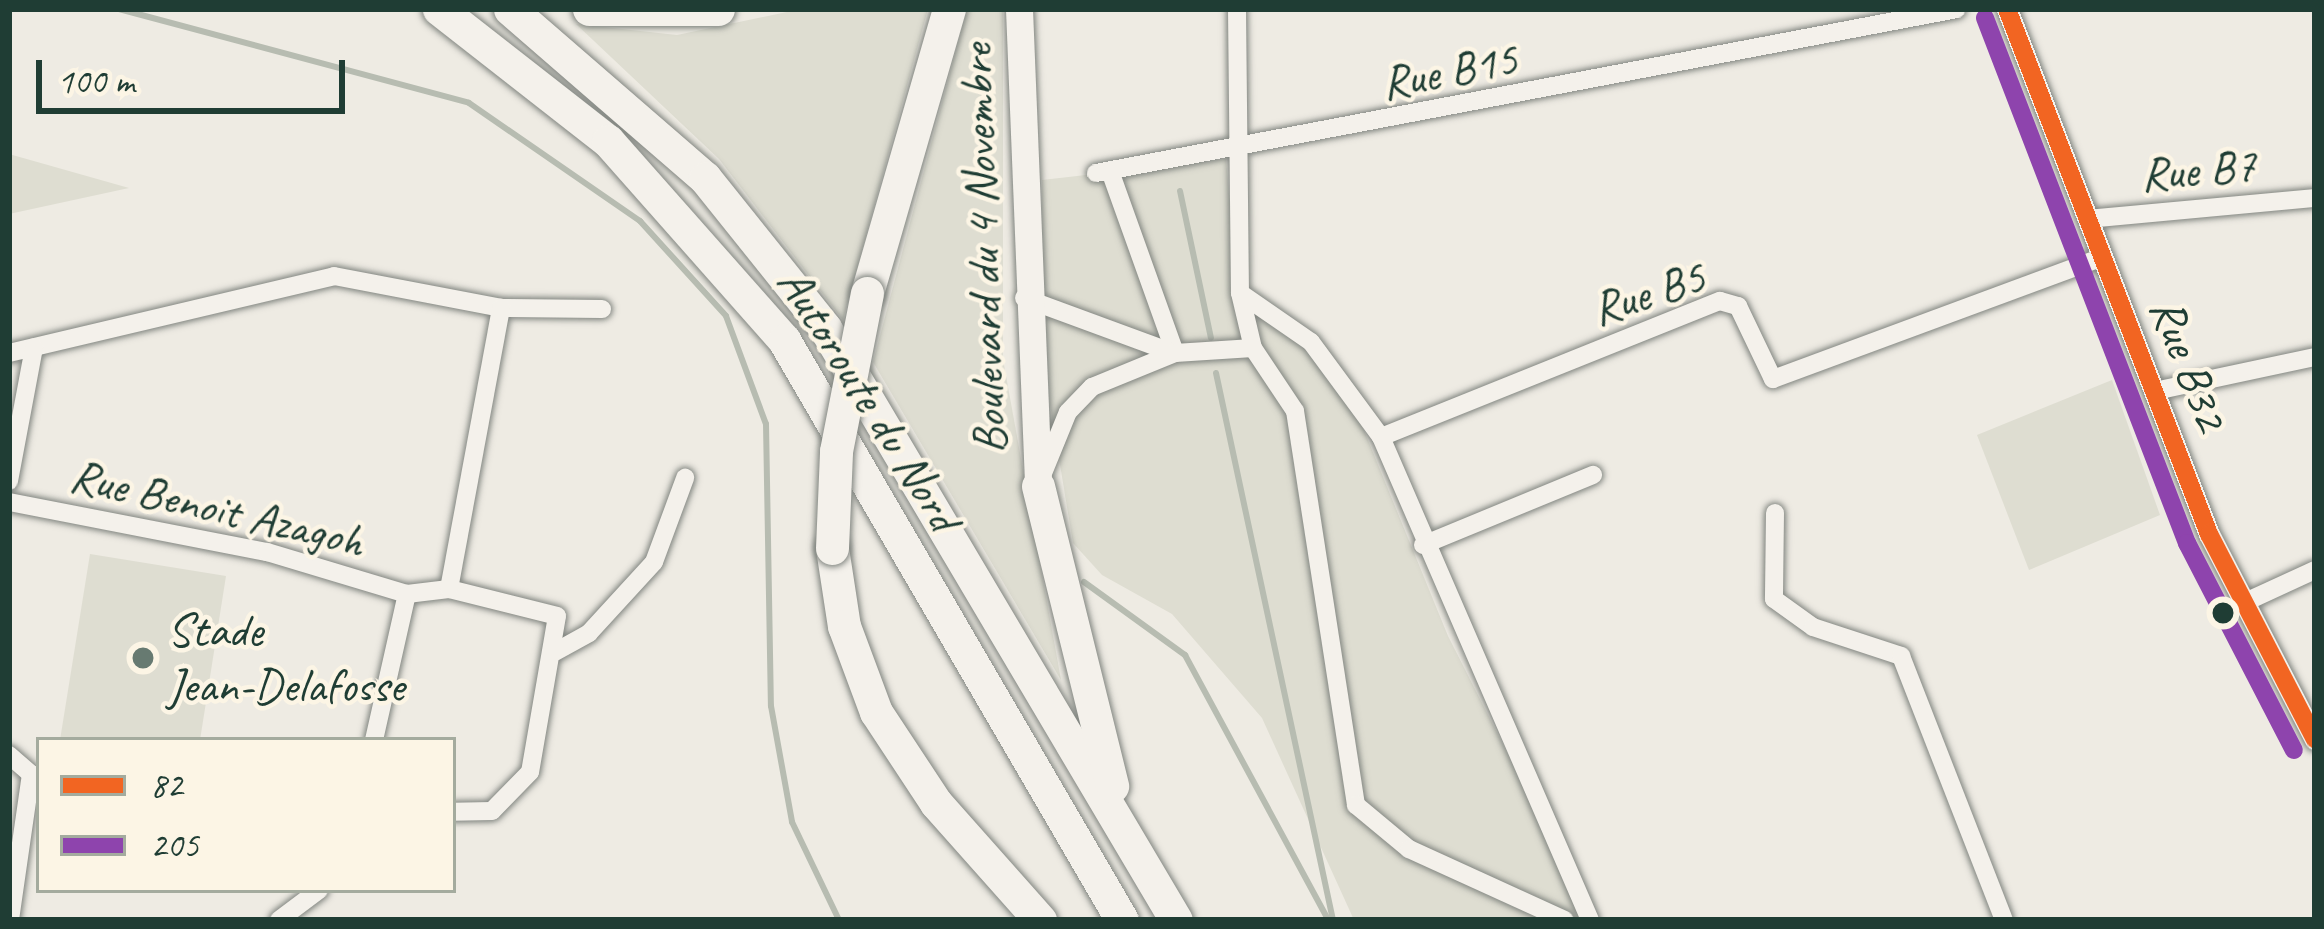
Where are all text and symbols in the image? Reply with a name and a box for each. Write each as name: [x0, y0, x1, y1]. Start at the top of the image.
street label: Rue B15: [1376, 30, 1522, 112]
scale bar: [42, 36, 351, 110]
street label: Boulevard du 4 Novembre: [947, 43, 1019, 455]
text: 100 m: [57, 58, 134, 104]
street label: Rue B7: [2138, 136, 2258, 204]
street label: Rue B5: [1584, 248, 1712, 338]
street label: Autoroute du Nord: [765, 257, 973, 541]
street label: Rue B32: [2137, 290, 2241, 438]
street label: Rue Benoit Azagoh: [63, 446, 371, 570]
place label: Stade Jean-Delafosse: [167, 601, 404, 714]
unlabelled marker: [2212, 602, 2234, 624]
marker: Stade Jean-Delafosse: [130, 645, 156, 671]
legend: [36, 737, 456, 893]
text: 82: [150, 762, 182, 808]
text: 205: [150, 822, 199, 868]

